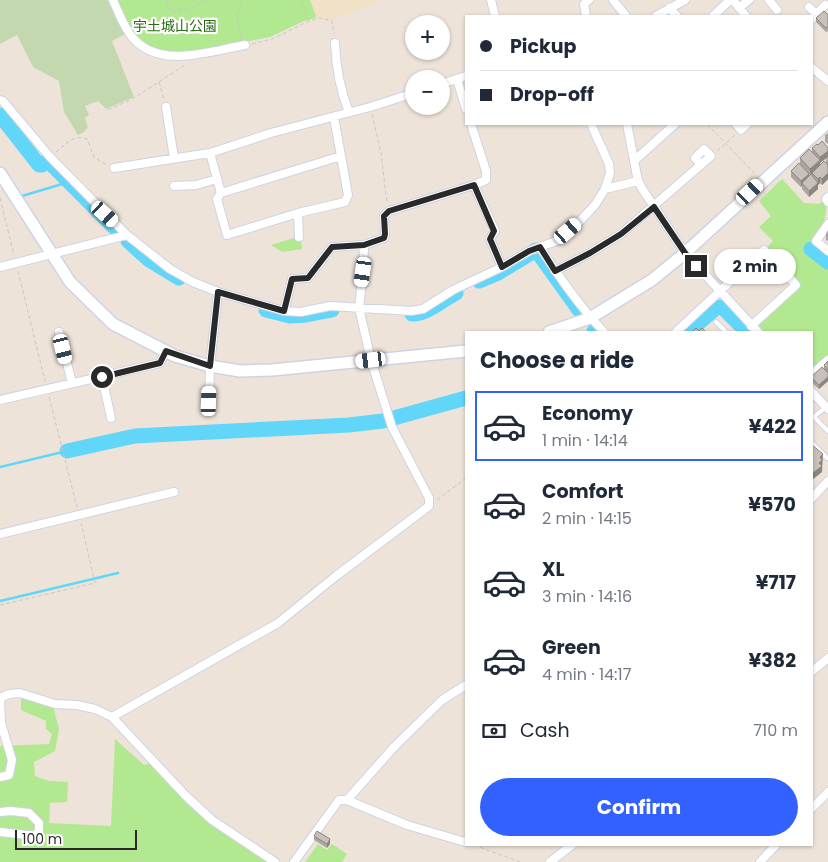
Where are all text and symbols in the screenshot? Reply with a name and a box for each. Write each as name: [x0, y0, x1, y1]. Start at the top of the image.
map controls: [405, 15, 450, 115]
button: +: [405, 15, 450, 60]
park label: 宇土城山公園: [133, 16, 217, 36]
text: Pickup: [510, 33, 576, 60]
button: −: [405, 70, 450, 115]
text: Drop-off: [510, 81, 594, 108]
car: [733, 176, 766, 208]
car: [88, 198, 121, 230]
car: [551, 215, 584, 247]
callout: 2 min: [714, 248, 796, 284]
route end: [685, 255, 707, 277]
text: 2 min: [733, 255, 777, 278]
car: [353, 256, 372, 288]
car: [52, 333, 73, 365]
text: Choose a ride: [480, 345, 634, 376]
car: [355, 351, 386, 369]
route start: [91, 366, 113, 388]
car: [200, 386, 217, 416]
text: Economy: [542, 400, 633, 427]
icon: car: [482, 404, 527, 449]
text: ¥422: [749, 413, 796, 440]
text: 1 min · 14:14: [542, 429, 628, 452]
text: Comfort: [542, 478, 624, 505]
icon: car: [482, 482, 527, 527]
text: ¥570: [748, 491, 796, 518]
text: 2 min · 14:15: [542, 507, 632, 530]
text: XL: [542, 556, 565, 583]
icon: car: [482, 560, 527, 605]
text: ¥717: [756, 569, 796, 596]
text: 3 min · 14:16: [542, 585, 632, 608]
text: Green: [542, 634, 601, 661]
icon: car: [482, 638, 527, 683]
text: ¥382: [749, 647, 796, 674]
text: 4 min · 14:17: [542, 663, 631, 686]
icon: cash: [480, 717, 508, 745]
text: Cash: [520, 717, 570, 744]
text: 710 m: [753, 719, 798, 742]
button: Confirm: [480, 778, 798, 836]
scale bar: [15, 827, 138, 850]
text: 100 m: [22, 829, 62, 849]

